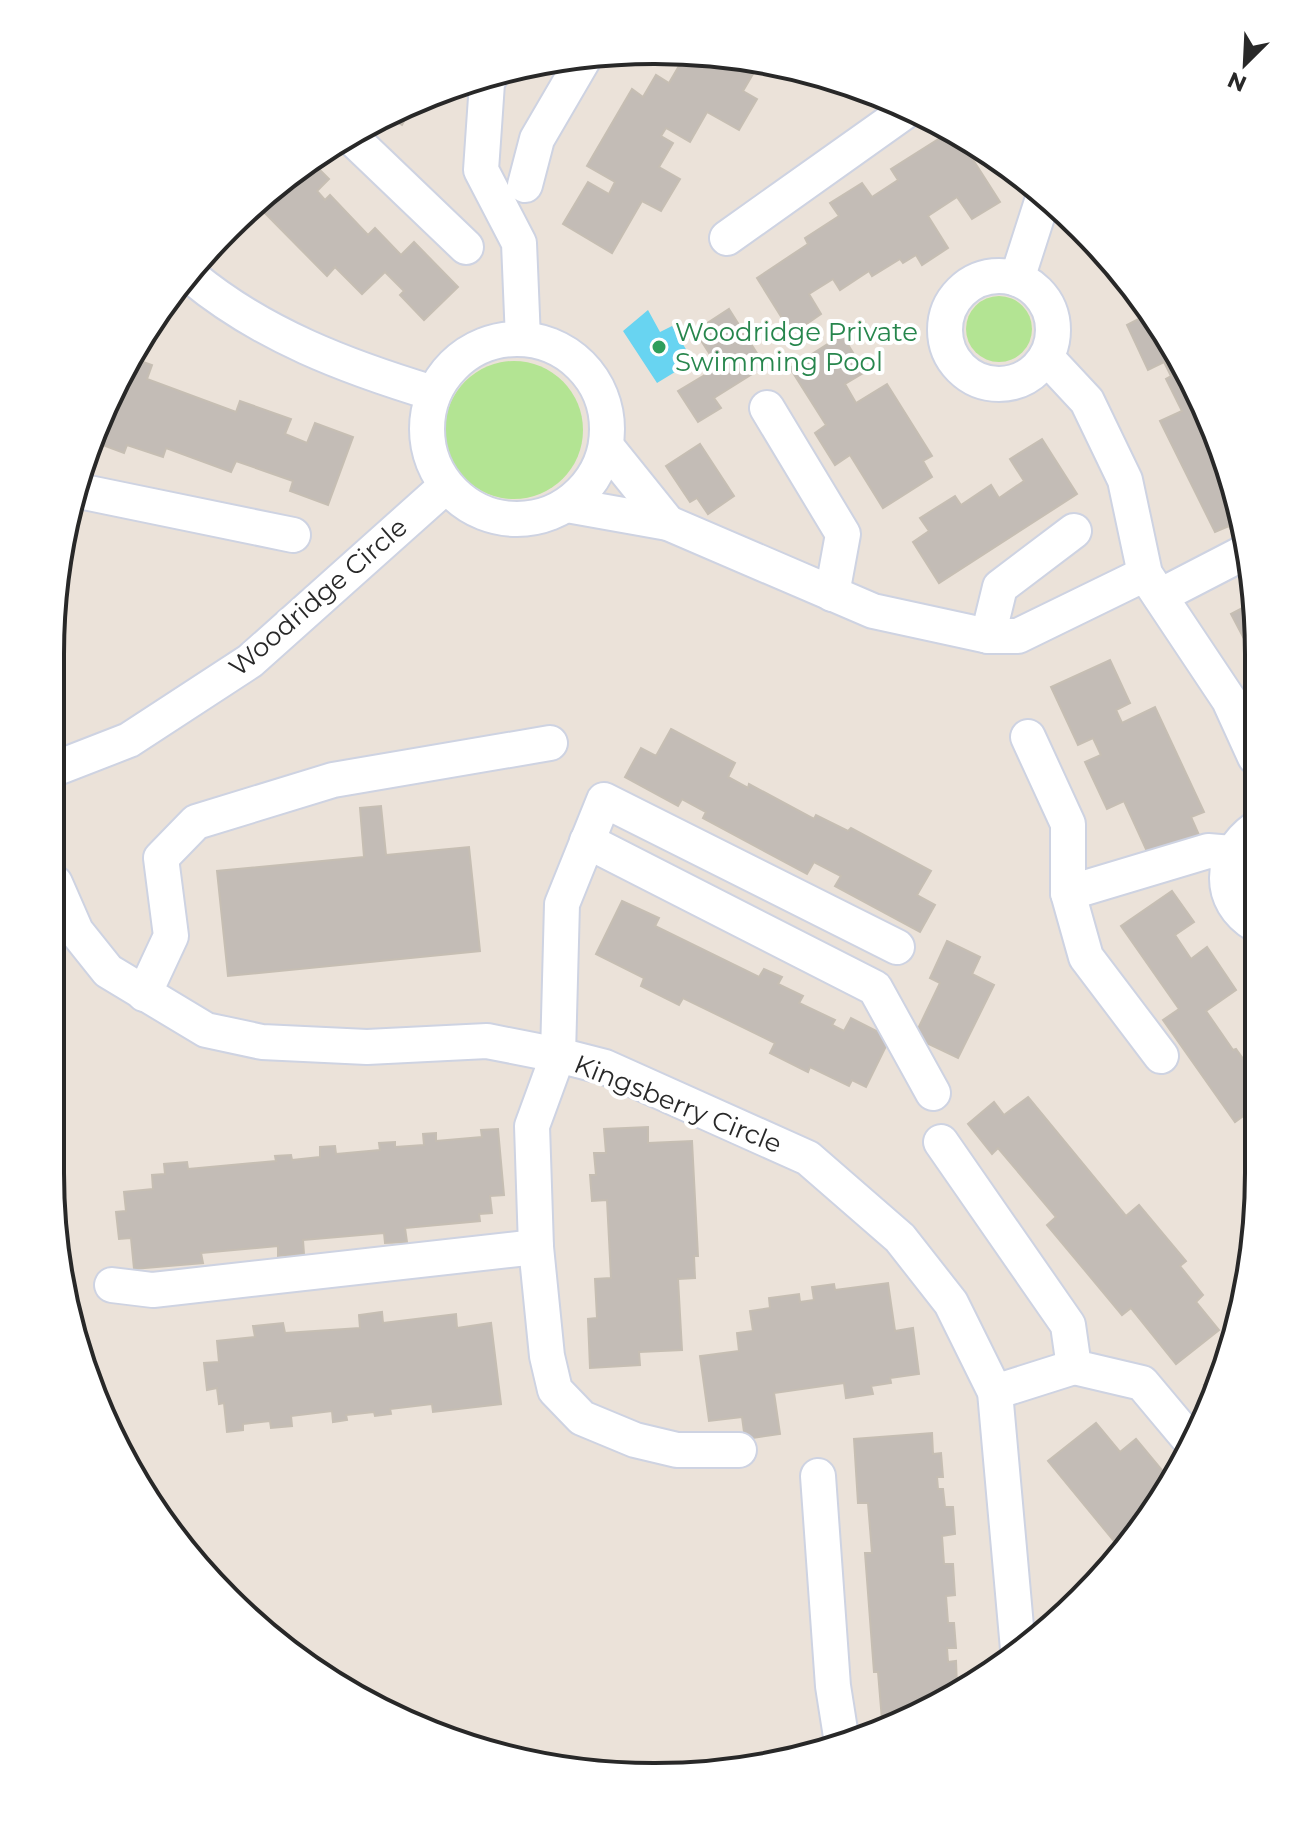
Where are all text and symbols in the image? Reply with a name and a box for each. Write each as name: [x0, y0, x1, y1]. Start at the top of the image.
north arrow: [1205, 24, 1285, 104]
text: N: [1223, 66, 1251, 98]
place label: Woodridge Private Swimming Pool: [675, 316, 918, 378]
marker: Woodridge Private Swimming Pool: [650, 338, 668, 356]
street label: Woodridge Circle: [222, 511, 414, 683]
street label: Kingsberry Circle: [570, 1048, 786, 1160]

